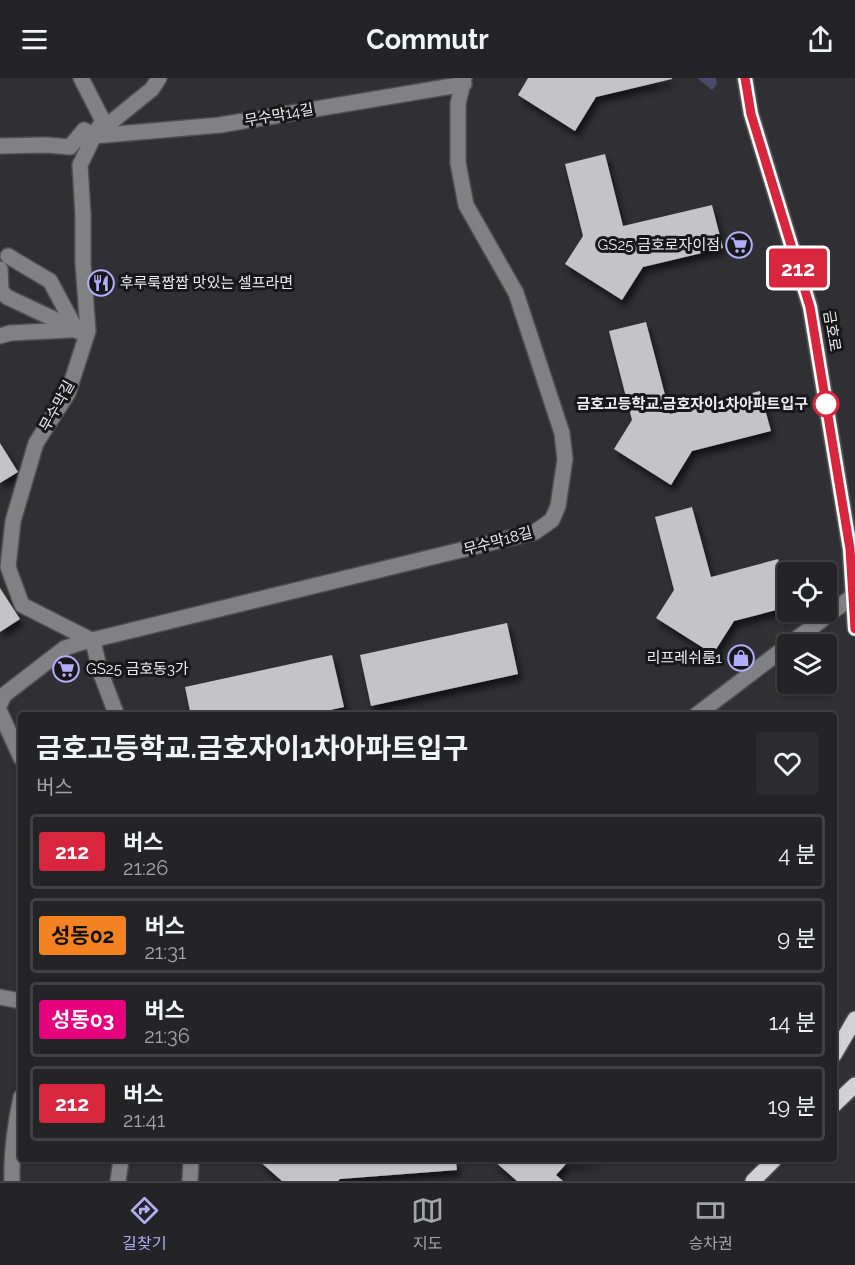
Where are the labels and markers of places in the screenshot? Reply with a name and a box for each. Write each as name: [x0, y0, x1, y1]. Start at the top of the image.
supermarket icon: GS25 금호로자이점: [724, 230, 754, 260]
place label: GS25 금호로자이점: [598, 236, 720, 254]
restaurant icon: 후루룩짭짭 맛있는 셀프라면: [86, 268, 116, 298]
place label: 후루룩짭짭 맛있는 셀프라면: [120, 274, 293, 292]
marker: 금호고등학교.금호자이1차아파트입구: [813, 391, 839, 417]
place label: 금호고등학교.금호자이1차아파트입구: [576, 395, 808, 413]
shop icon: 리프레쉬룸1: [726, 643, 756, 673]
place label: 리프레쉬룸1: [647, 649, 723, 667]
supermarket icon: GS25 금호동3가: [51, 654, 81, 684]
place label: GS25 금호동3가: [86, 660, 189, 678]

